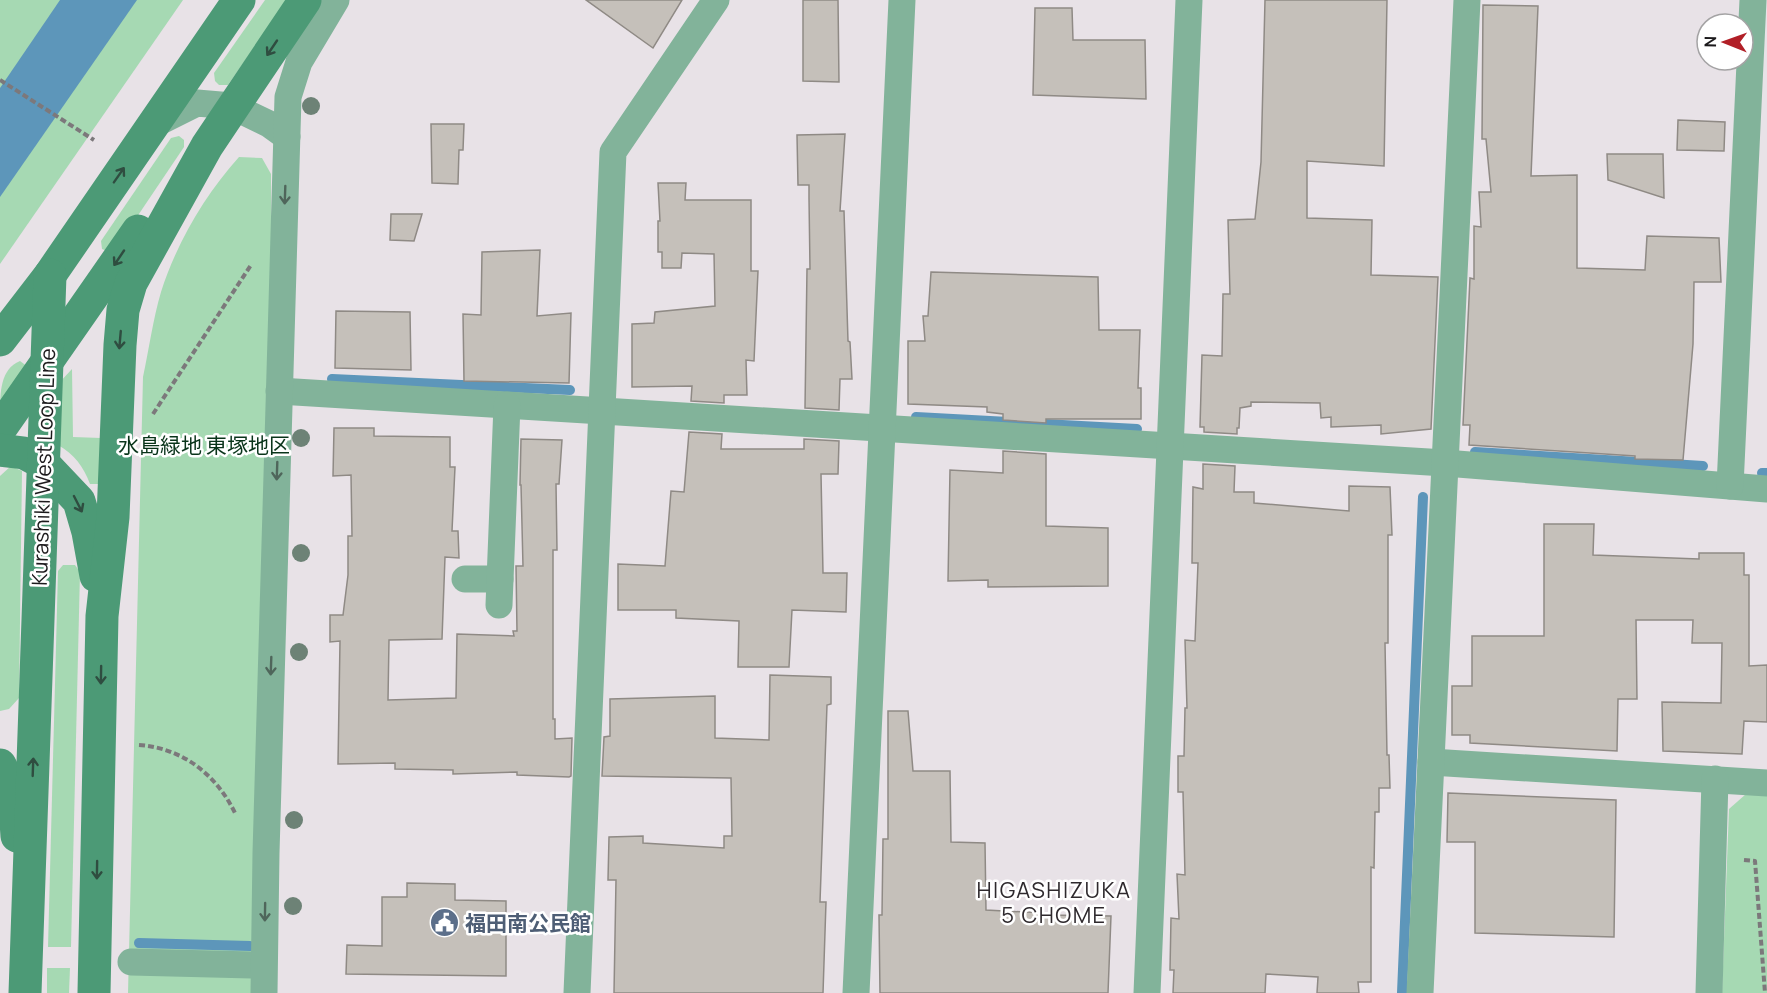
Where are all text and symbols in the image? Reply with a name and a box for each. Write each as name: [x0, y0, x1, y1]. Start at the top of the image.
north arrow: [1695, 12, 1755, 72]
text: N: [1699, 36, 1721, 48]
one-way arrow: [266, 40, 278, 56]
one-way arrow: [113, 167, 125, 183]
one-way arrow: [280, 185, 291, 205]
one-way arrow: [113, 249, 125, 265]
one-way arrow: [115, 330, 126, 350]
street label: Kurashiki West Loop Line: [25, 348, 61, 586]
park label: 水島緑地 東塚地区: [118, 431, 290, 459]
one-way arrow: [271, 460, 283, 480]
one-way arrow: [72, 495, 84, 512]
one-way arrow: [266, 655, 277, 675]
one-way arrow: [95, 664, 107, 684]
one-way arrow: [27, 757, 38, 777]
one-way arrow: [91, 859, 102, 879]
district label: HIGASHIZUKA 5 CHOME: [977, 875, 1131, 930]
one-way arrow: [260, 901, 271, 921]
public building icon: 福田南公民館: [428, 907, 460, 939]
place label: 福田南公民館: [465, 909, 591, 937]

